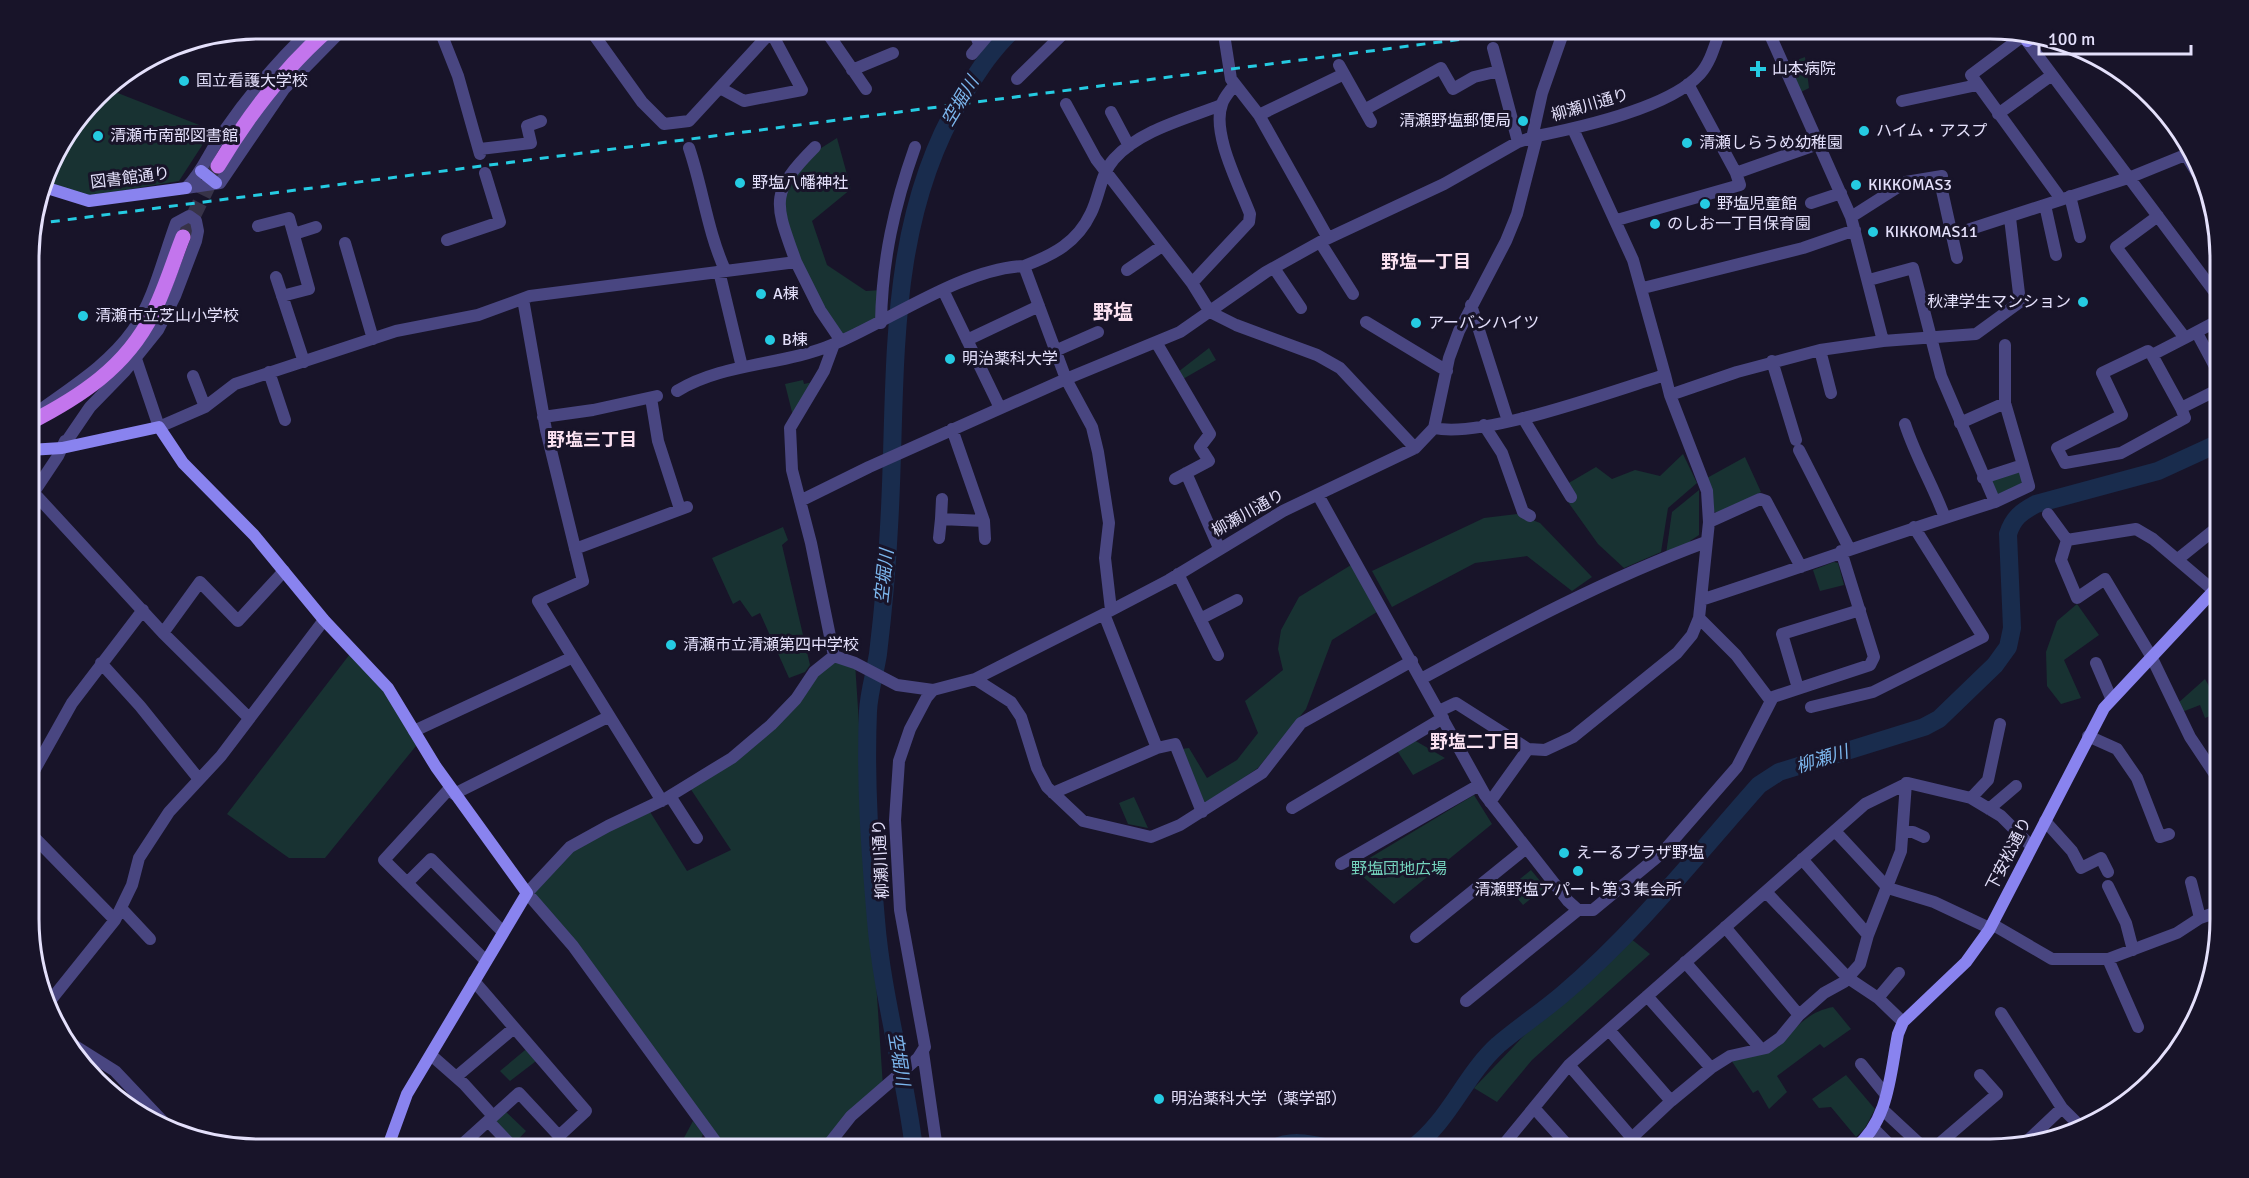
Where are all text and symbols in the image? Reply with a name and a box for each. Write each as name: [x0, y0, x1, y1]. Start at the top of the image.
scale bar: [2039, 18, 2190, 56]
text: 100 m: [2048, 28, 2095, 50]
place label: 山本病院: [1772, 59, 1836, 79]
marker: 山本病院: [1749, 60, 1767, 78]
water label: 空堀川: [937, 70, 984, 130]
place label: 国立看護大学校: [196, 71, 308, 91]
marker: 国立看護大学校: [177, 74, 191, 88]
street label: 柳瀬川通り: [1549, 84, 1631, 126]
place label: 清瀬野塩郵便局: [1399, 111, 1511, 131]
marker: 清瀬野塩郵便局: [1516, 114, 1530, 128]
place label: ハイム・アスプ: [1876, 121, 1987, 141]
marker: ハイム・アスプ: [1857, 124, 1871, 138]
place label: 清瀬市南部図書館: [110, 126, 238, 146]
marker: 清瀬市南部図書館: [91, 129, 105, 143]
place label: 清瀬しらうめ幼稚園: [1699, 133, 1843, 153]
marker: 清瀬しらうめ幼稚園: [1680, 136, 1694, 150]
street label: 図書館通り: [89, 163, 171, 193]
place label: 野塩八幡神社: [752, 173, 848, 193]
place label: KIKKOMAS3: [1868, 175, 1952, 195]
marker: 野塩八幡神社: [733, 176, 747, 190]
marker: KIKKOMAS3: [1849, 178, 1863, 192]
place label: 野塩児童館: [1717, 194, 1797, 214]
marker: 野塩児童館: [1698, 197, 1712, 211]
place label: のしお一丁目保育園: [1667, 214, 1811, 234]
marker: のしお一丁目保育園: [1648, 217, 1662, 231]
place label: KIKKOMAS11: [1885, 222, 1978, 242]
marker: KIKKOMAS11: [1866, 225, 1880, 239]
district label: 野塩一丁目: [1381, 251, 1471, 273]
place label: A棟: [773, 284, 799, 304]
marker: A棟: [754, 287, 768, 301]
place label: 秋津学生マンション: [1927, 292, 2071, 312]
marker: 秋津学生マンション: [2076, 295, 2090, 309]
district label: 野塩: [1093, 300, 1133, 325]
place label: 清瀬市立芝山小学校: [95, 306, 239, 326]
marker: 清瀬市立芝山小学校: [76, 309, 90, 323]
place label: アーバンハイツ: [1428, 313, 1539, 333]
marker: アーバンハイツ: [1409, 316, 1423, 330]
place label: B棟: [782, 330, 808, 350]
marker: B棟: [763, 333, 777, 347]
place label: 明治薬科大学: [962, 349, 1058, 369]
marker: 明治薬科大学: [943, 352, 957, 366]
district label: 野塩三丁目: [547, 429, 637, 451]
street label: 柳瀬川通り: [1208, 485, 1288, 541]
water label: 空堀川: [870, 546, 898, 604]
place label: 清瀬市立清瀬第四中学校: [683, 635, 859, 655]
marker: 清瀬市立清瀬第四中学校: [664, 638, 678, 652]
district label: 野塩二丁目: [1430, 731, 1520, 753]
water label: 柳瀬川: [1793, 740, 1853, 777]
street label: 下安松通り: [1982, 814, 2036, 894]
street label: 柳瀬川通り: [869, 819, 893, 899]
place label: えーるプラザ野塩: [1576, 843, 1704, 863]
marker: えーるプラザ野塩: [1557, 846, 1571, 860]
park label: 野塩団地広場: [1351, 859, 1447, 879]
marker: 清瀬野塩アパート第３集会所: [1571, 864, 1585, 878]
place label: 清瀬野塩アパート第３集会所: [1474, 880, 1682, 900]
water label: 空堀川: [884, 1031, 914, 1089]
place label: 明治薬科大学（薬学部）: [1171, 1089, 1347, 1109]
marker: 明治薬科大学（薬学部）: [1152, 1092, 1166, 1106]

